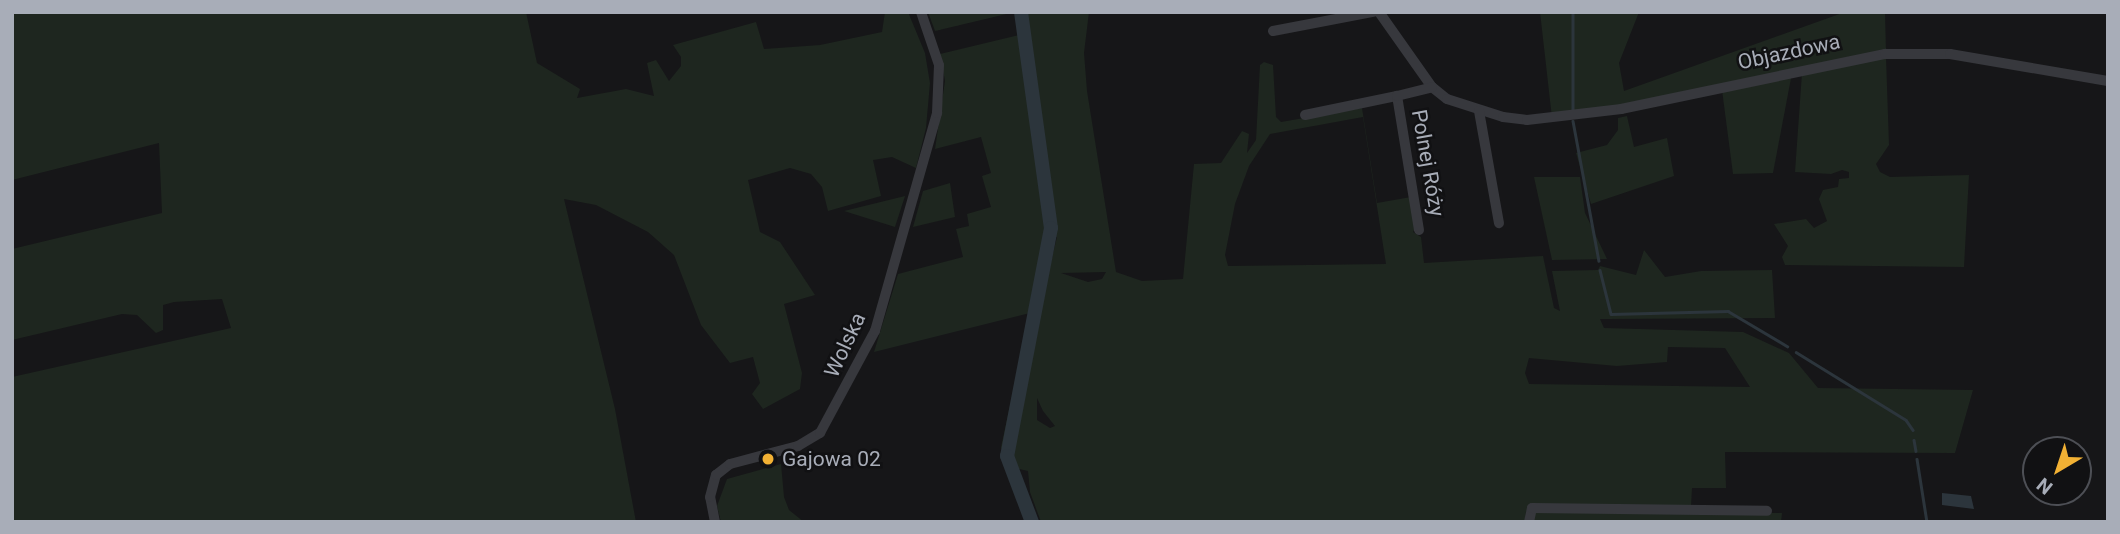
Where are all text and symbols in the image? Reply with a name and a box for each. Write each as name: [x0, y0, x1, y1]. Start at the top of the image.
street label: Objazdowa: [1736, 29, 1842, 75]
street label: Polnej Róży: [1406, 107, 1450, 219]
street label: Wolska: [819, 309, 871, 381]
north arrow: [2022, 436, 2092, 506]
place label: Gajowa 02: [782, 446, 881, 472]
marker: Gajowa 02: [760, 451, 776, 467]
text: N: [2032, 473, 2057, 499]

